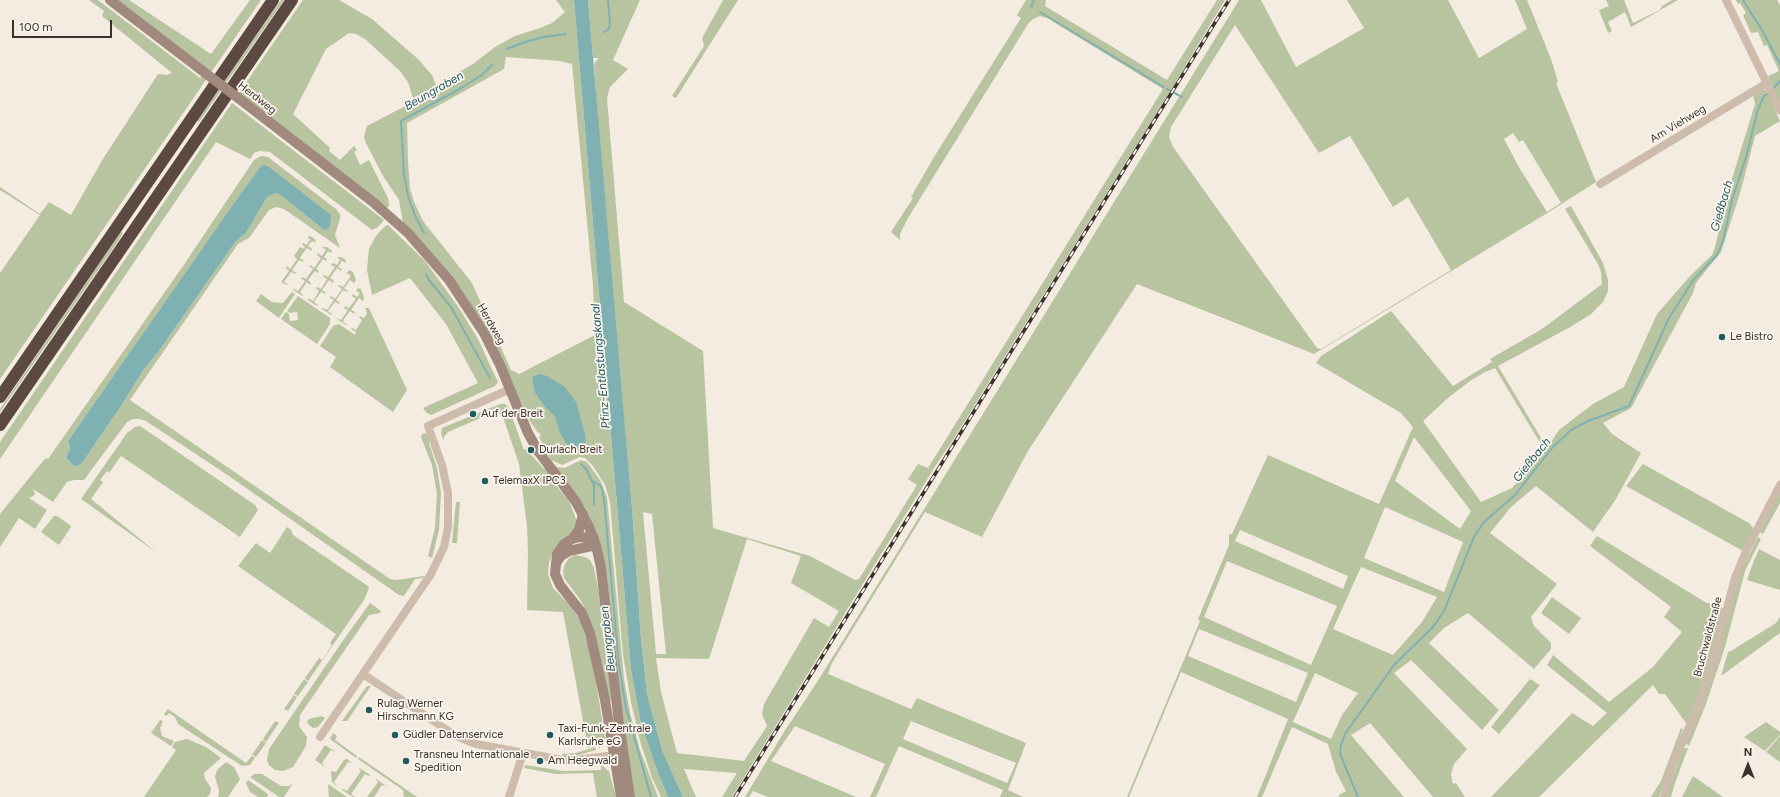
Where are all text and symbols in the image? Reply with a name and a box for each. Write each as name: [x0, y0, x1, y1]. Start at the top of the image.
scale bar: [14, 12, 114, 38]
text: 100 m: [19, 20, 53, 34]
water label: Beungraben: [402, 68, 466, 114]
street label: Herdweg: [235, 79, 279, 117]
street label: Am Viehweg: [1648, 102, 1708, 146]
water label: Gießbach: [1708, 179, 1736, 233]
street label: Herdweg: [474, 301, 508, 347]
water label: Pfinz-Entlastungskanal: [588, 303, 614, 429]
place label: Le Bistro: [1730, 330, 1773, 344]
marker: Le Bistro: [1717, 332, 1727, 342]
place label: Auf der Breit: [481, 407, 543, 421]
marker: Auf der Breit: [468, 409, 478, 419]
water label: Gießbach: [1510, 435, 1554, 485]
place label: Durlach Breit: [539, 443, 602, 457]
marker: Durlach Breit: [526, 445, 536, 455]
place label: TelemaxX IPC3: [493, 474, 566, 488]
marker: TelemaxX IPC3: [480, 476, 490, 486]
street label: Bruchwaldstraße: [1691, 596, 1725, 678]
water label: Beungraben: [597, 606, 619, 672]
place label: Rulag Werner Hirschmann KG: [377, 697, 454, 723]
marker: Rulag Werner Hirschmann KG: [364, 705, 374, 715]
place label: Taxi-Funk-Zentrale Karlsruhe eG: [558, 722, 651, 748]
place label: Güdler Datenservice: [403, 728, 503, 742]
marker: Güdler Datenservice: [390, 730, 400, 740]
marker: Taxi-Funk-Zentrale Karlsruhe eG: [545, 730, 555, 740]
north arrow: [1728, 745, 1768, 785]
text: N: [1744, 746, 1752, 759]
place label: Transneu Internationale Spedition: [414, 748, 529, 774]
place label: Am Heegwald: [548, 754, 617, 768]
marker: Transneu Internationale Spedition: [401, 756, 411, 766]
marker: Am Heegwald: [535, 756, 545, 766]

